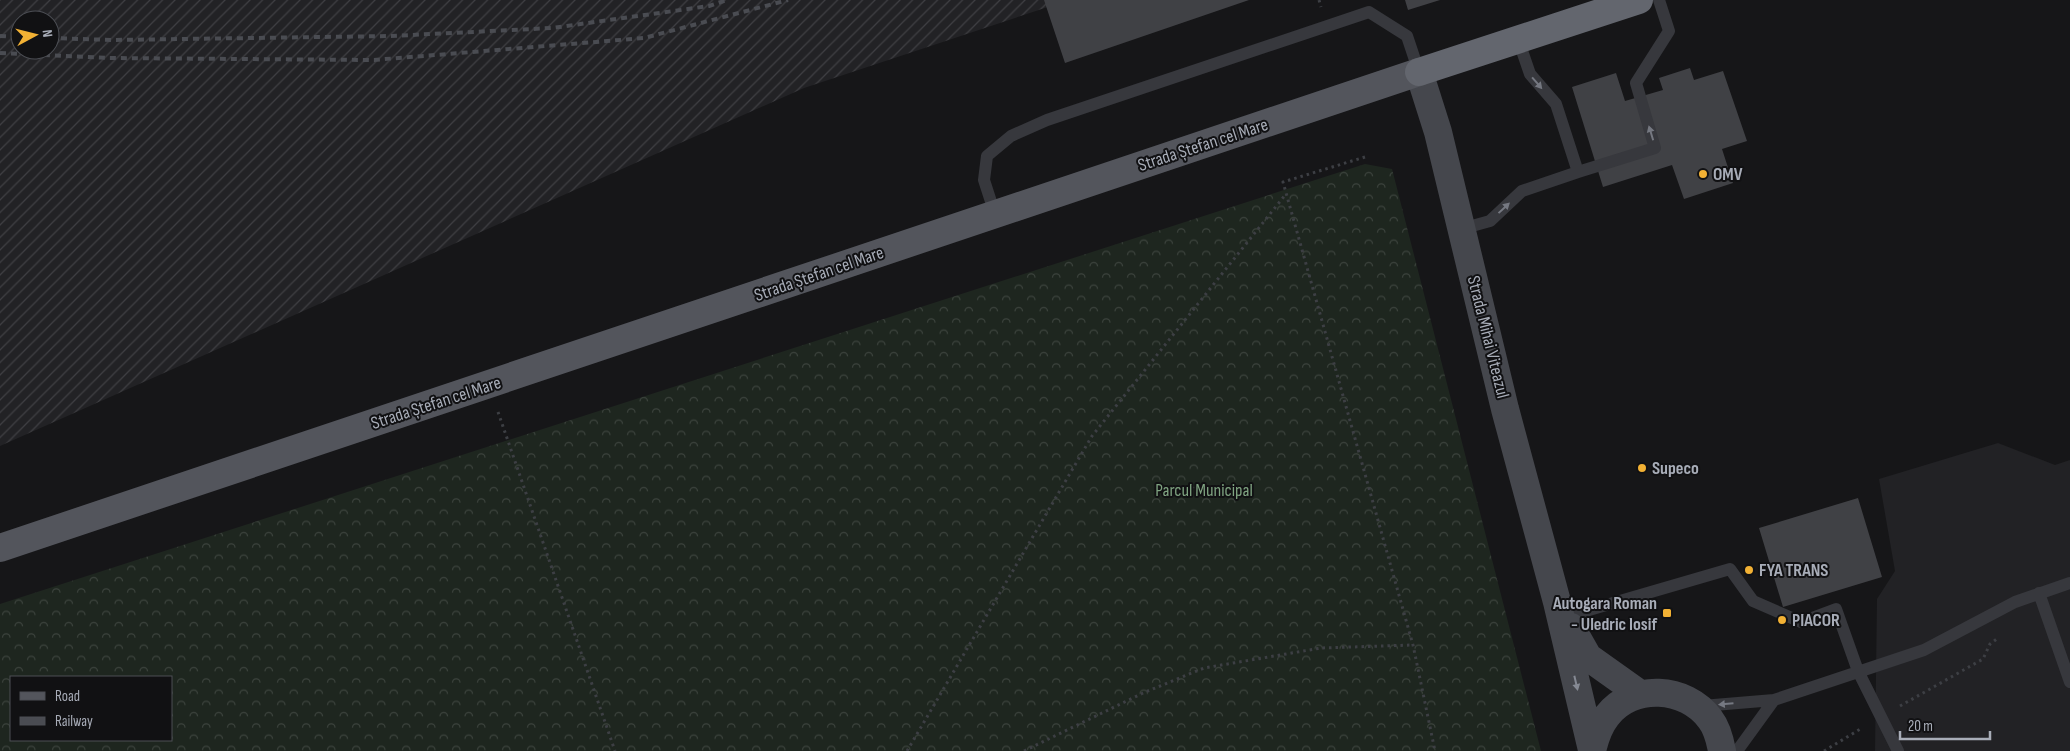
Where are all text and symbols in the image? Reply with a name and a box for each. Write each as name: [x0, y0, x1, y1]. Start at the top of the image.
north arrow: [10, 10, 60, 60]
text: N: [39, 29, 56, 38]
one-way arrow: [1532, 76, 1543, 89]
street label: Strada Ștefan cel Mare: [1135, 114, 1271, 176]
one-way arrow: [1646, 125, 1654, 140]
place label: OMV: [1713, 164, 1743, 185]
marker: OMV: [1697, 168, 1709, 180]
one-way arrow: [1497, 202, 1509, 214]
street label: Strada Ștefan cel Mare: [752, 242, 886, 306]
street label: Strada Mihai Viteazul: [1463, 274, 1513, 400]
street label: Strada Ștefan cel Mare: [368, 372, 504, 434]
place label: Supeco: [1652, 458, 1699, 479]
marker: Supeco: [1636, 462, 1648, 474]
park label: Parcul Municipal: [1155, 480, 1253, 501]
place label: FYA TRANS: [1759, 560, 1828, 581]
marker: FYA TRANS: [1743, 564, 1755, 576]
place label: Autogara Roman - Uledric Iosif: [1552, 593, 1657, 635]
marker: Autogara Roman - Uledric Iosif: [1661, 607, 1673, 619]
place label: PIACOR: [1792, 610, 1840, 631]
marker: PIACOR: [1776, 614, 1788, 626]
legend: [10, 676, 172, 741]
one-way arrow: [1572, 676, 1580, 691]
text: Road: [55, 687, 80, 706]
one-way arrow: [1718, 701, 1734, 709]
scale bar: [1900, 708, 1990, 740]
text: Railway: [55, 712, 93, 731]
text: 20 m: [1908, 717, 1933, 736]

